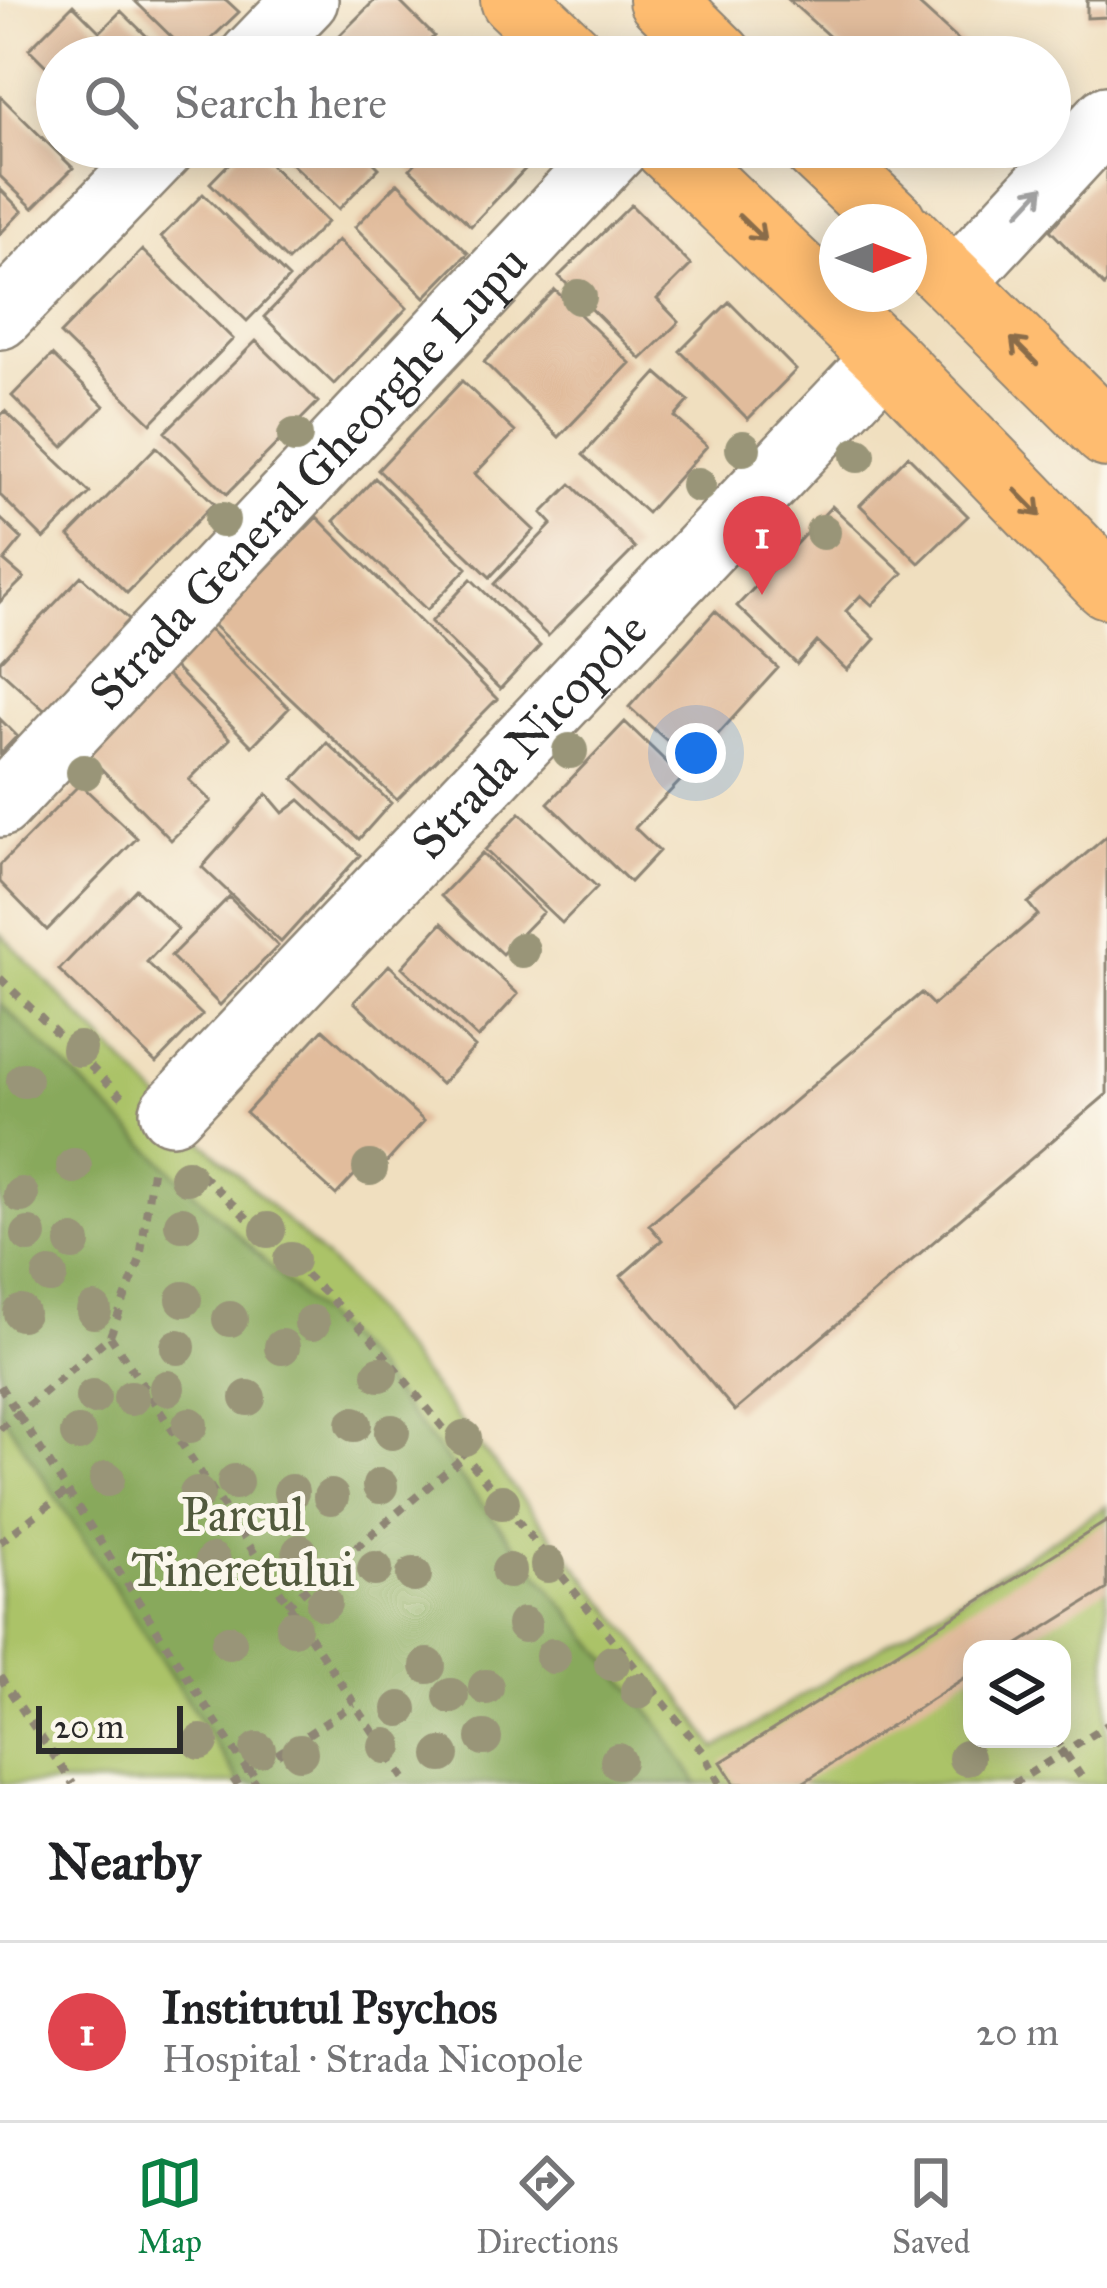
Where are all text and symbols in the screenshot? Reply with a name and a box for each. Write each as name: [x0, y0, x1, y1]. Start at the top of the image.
search box: [36, 36, 1071, 168]
icon: search: [78, 69, 144, 135]
text: Search here: [174, 75, 387, 130]
one-way arrow: [1016, 186, 1045, 216]
north arrow: [819, 204, 927, 312]
one-way arrow: [737, 213, 766, 241]
street label: Strada General Gheorghe Lupu: [76, 233, 539, 721]
one-way arrow: [1011, 337, 1039, 366]
one-way arrow: [1013, 488, 1041, 517]
pin: 1: [723, 496, 801, 595]
street label: Strada Nicopole: [398, 599, 659, 870]
your location: [666, 723, 726, 783]
park label: Parcul Tineretului: [131, 1485, 355, 1599]
map controls: [963, 1640, 1071, 1748]
button: layers: [963, 1640, 1071, 1748]
scale bar: [36, 1700, 183, 1753]
text: 20 m: [54, 1707, 124, 1747]
text: Nearby: [48, 1831, 200, 1893]
text: Institutul Psychos: [162, 1980, 498, 2035]
text: 1: [79, 2008, 95, 2056]
text: 20 m: [976, 2008, 1059, 2056]
text: Hospital · Strada Nicopole: [162, 2035, 583, 2083]
tab: Map: [137, 2150, 203, 2262]
tab: Directions: [476, 2150, 618, 2262]
tab: Saved: [892, 2150, 970, 2262]

